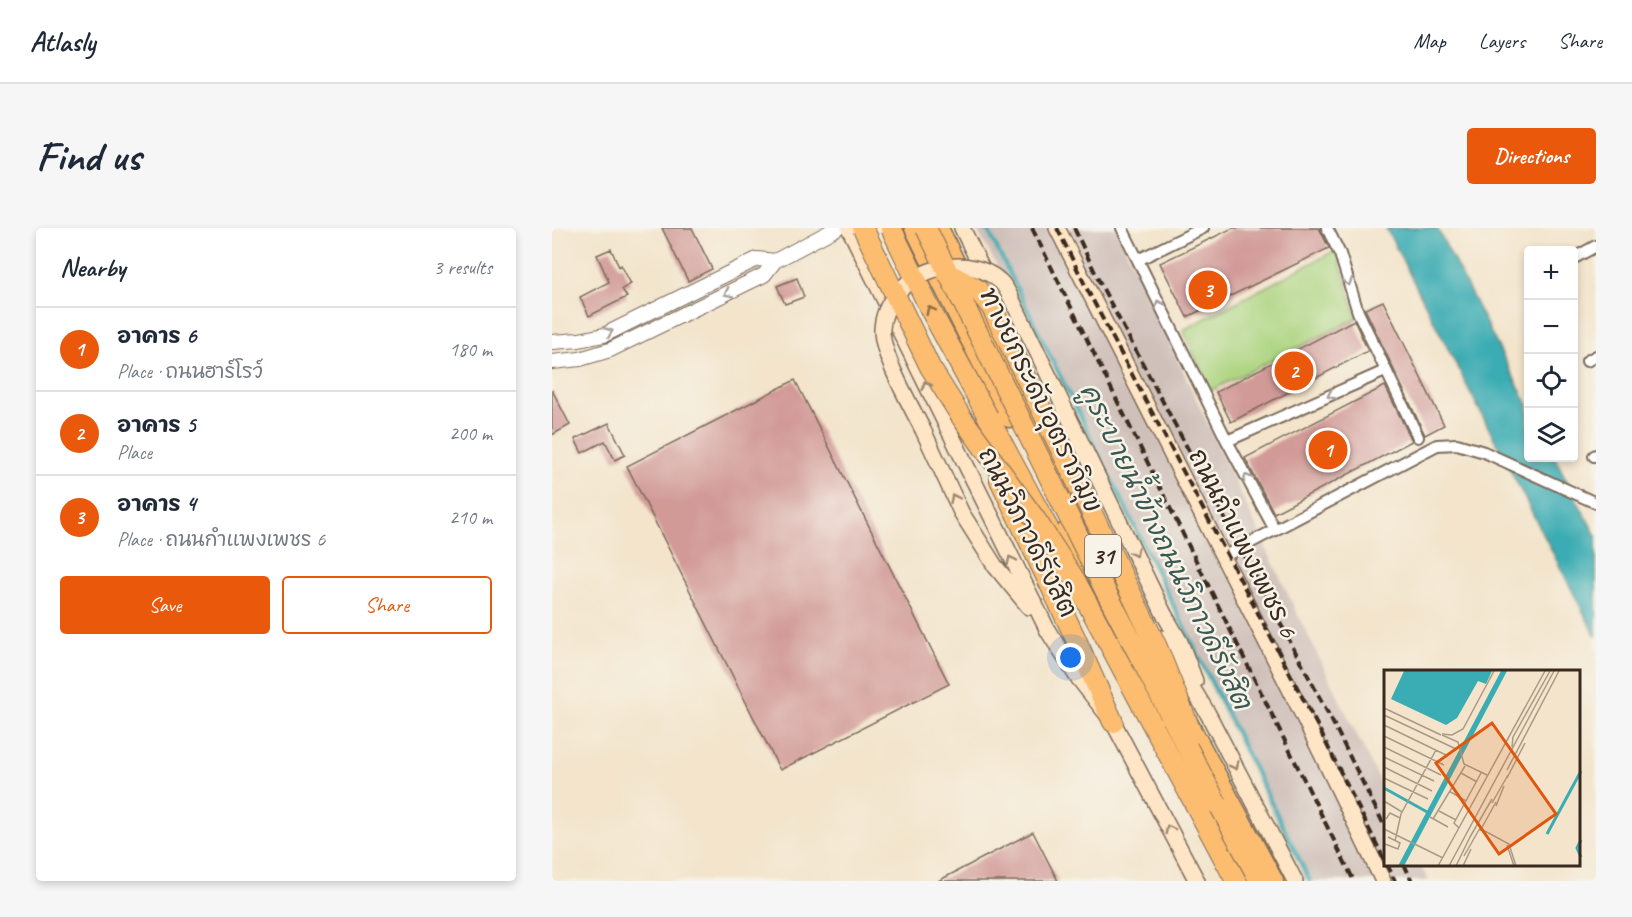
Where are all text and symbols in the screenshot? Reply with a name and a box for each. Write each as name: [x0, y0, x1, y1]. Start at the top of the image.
text: Atlasly: [30, 24, 95, 59]
text: Map: [1413, 28, 1446, 54]
text: Layers: [1479, 28, 1525, 54]
text: Share: [1558, 28, 1602, 54]
button: Directions: [1467, 128, 1596, 184]
text: Find us: [36, 130, 141, 183]
map controls: [1524, 246, 1578, 462]
button: +: [1524, 246, 1578, 300]
text: Nearby: [60, 251, 125, 284]
text: 3 results: [433, 255, 492, 280]
pin: 3: [1188, 268, 1228, 312]
one-way arrow: [1341, 276, 1353, 287]
street label: ทางยกระดับอุตราภิมุข: [970, 282, 1110, 519]
one-way arrow: [723, 286, 734, 297]
one-way arrow: [1155, 300, 1167, 311]
button: −: [1524, 300, 1578, 354]
one-way arrow: [926, 305, 938, 316]
text: อาคาร 6: [117, 322, 196, 350]
one-way arrow: [603, 327, 614, 339]
text: 1: [75, 337, 84, 362]
text: 180 m: [449, 337, 492, 362]
pin: 2: [1274, 348, 1314, 394]
button: locate: [1524, 354, 1578, 408]
text: Place · ถนนฮาร์โรว์: [117, 359, 263, 384]
water label: คูระบายน้ำข้างถนนวิภาวดีรังสิต: [1070, 374, 1268, 717]
one-way arrow: [921, 380, 933, 391]
one-way arrow: [1327, 388, 1338, 400]
button: layers: [1524, 408, 1578, 462]
text: อาคาร 5: [117, 411, 196, 439]
text: 2: [75, 421, 84, 446]
text: 200 m: [449, 421, 492, 446]
pin: 1: [1308, 428, 1348, 472]
text: Place: [117, 440, 152, 465]
street label: ถนนวิภาวดีรังสิต: [971, 441, 1085, 623]
street label: ถนนกำแพงเพชร 6: [1181, 443, 1305, 644]
one-way arrow: [1243, 474, 1254, 484]
text: อาคาร 4: [117, 490, 196, 518]
one-way arrow: [950, 494, 962, 505]
text: 3: [75, 505, 84, 530]
text: 210 m: [449, 505, 492, 530]
text: Place · ถนนกำแพงเพชร 6: [117, 527, 325, 552]
road number: 31: [1085, 535, 1121, 577]
one-way arrow: [1127, 546, 1139, 557]
one-way arrow: [1007, 555, 1019, 566]
button: Save: [60, 576, 270, 634]
button: Share: [282, 576, 492, 634]
your location: [1056, 643, 1085, 672]
inset map: [1384, 670, 1581, 866]
one-way arrow: [1228, 760, 1239, 771]
one-way arrow: [1165, 825, 1176, 836]

